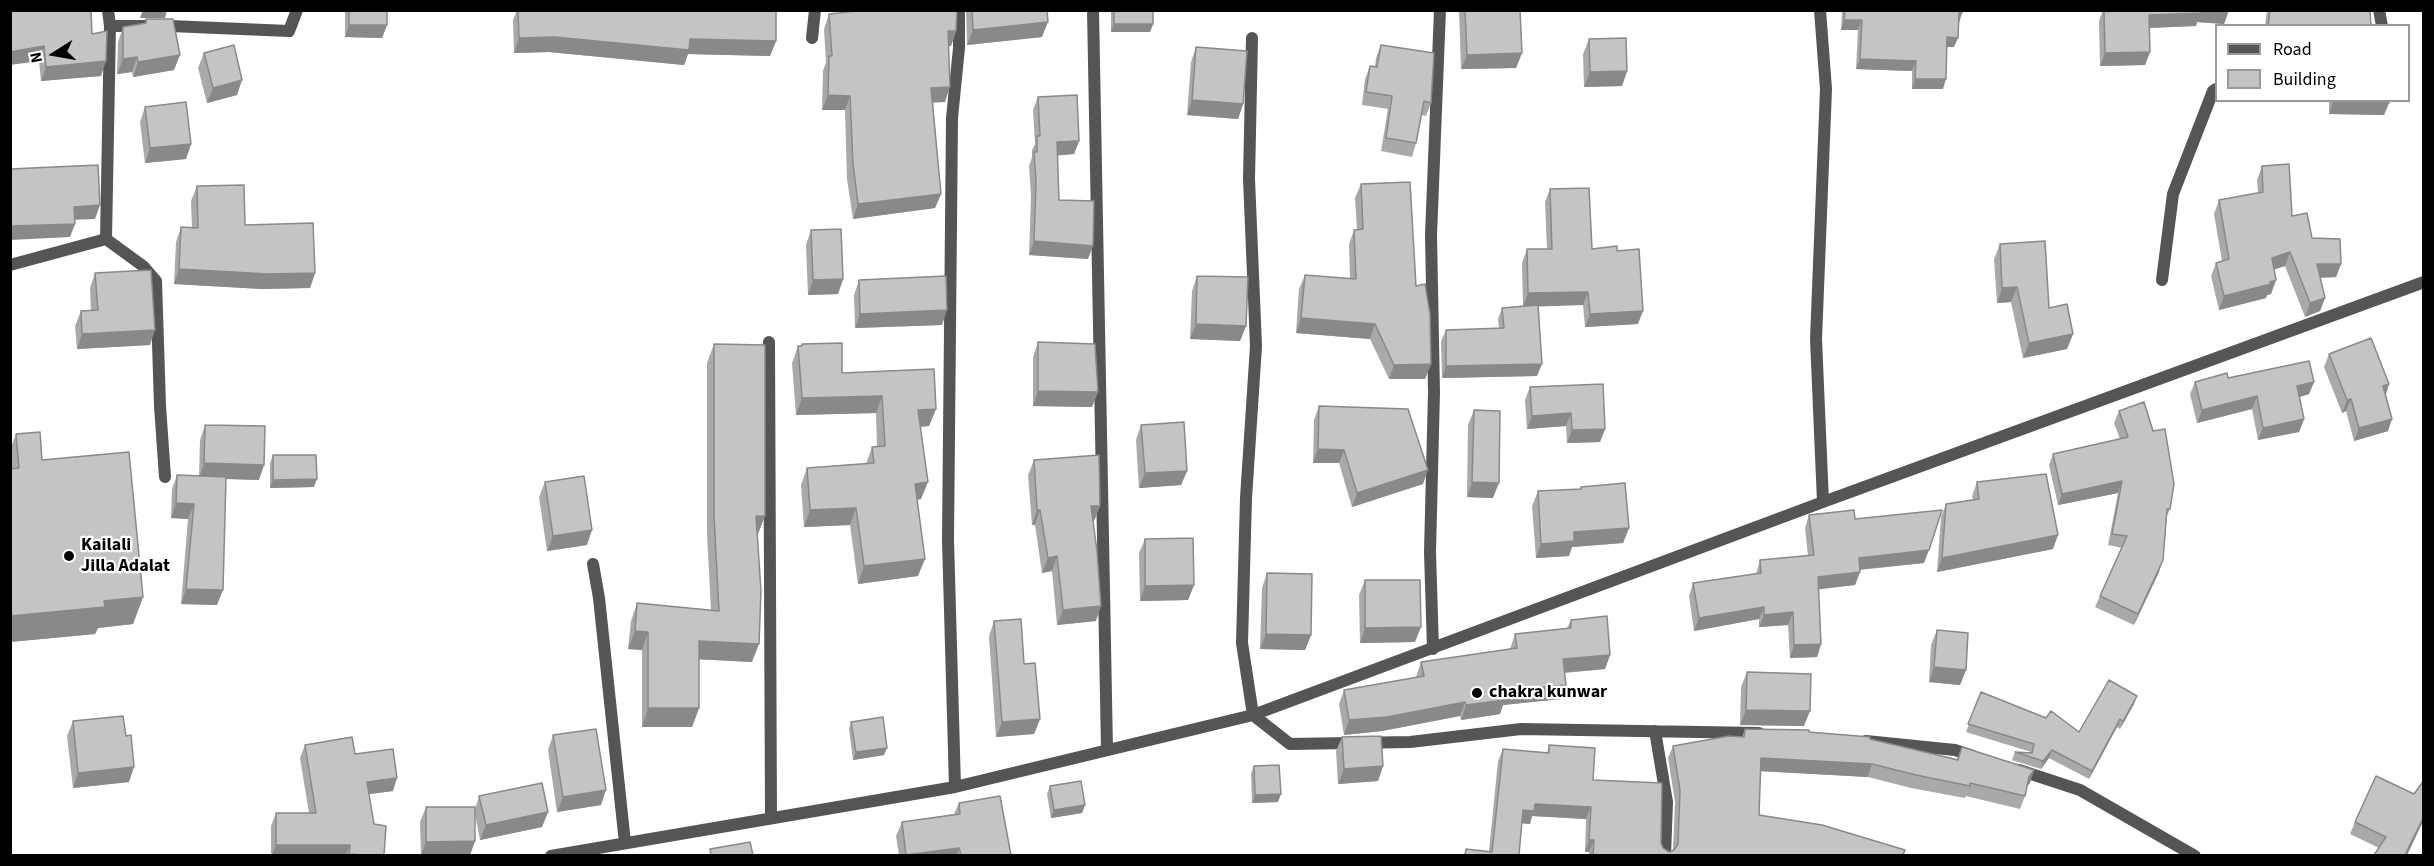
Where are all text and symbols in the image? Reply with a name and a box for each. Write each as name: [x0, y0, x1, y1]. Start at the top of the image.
north arrow: [24, 24, 84, 84]
legend: [2215, 24, 2410, 102]
text: Road: [2273, 37, 2312, 62]
text: N: [25, 50, 48, 65]
text: Building: [2273, 67, 2336, 92]
place label: Kailali Jilla Adalat: [81, 535, 170, 578]
marker: Kailali Jilla Adalat: [62, 549, 76, 563]
place label: chakra kunwar: [1489, 682, 1607, 704]
marker: chakra kunwar: [1470, 686, 1484, 700]

